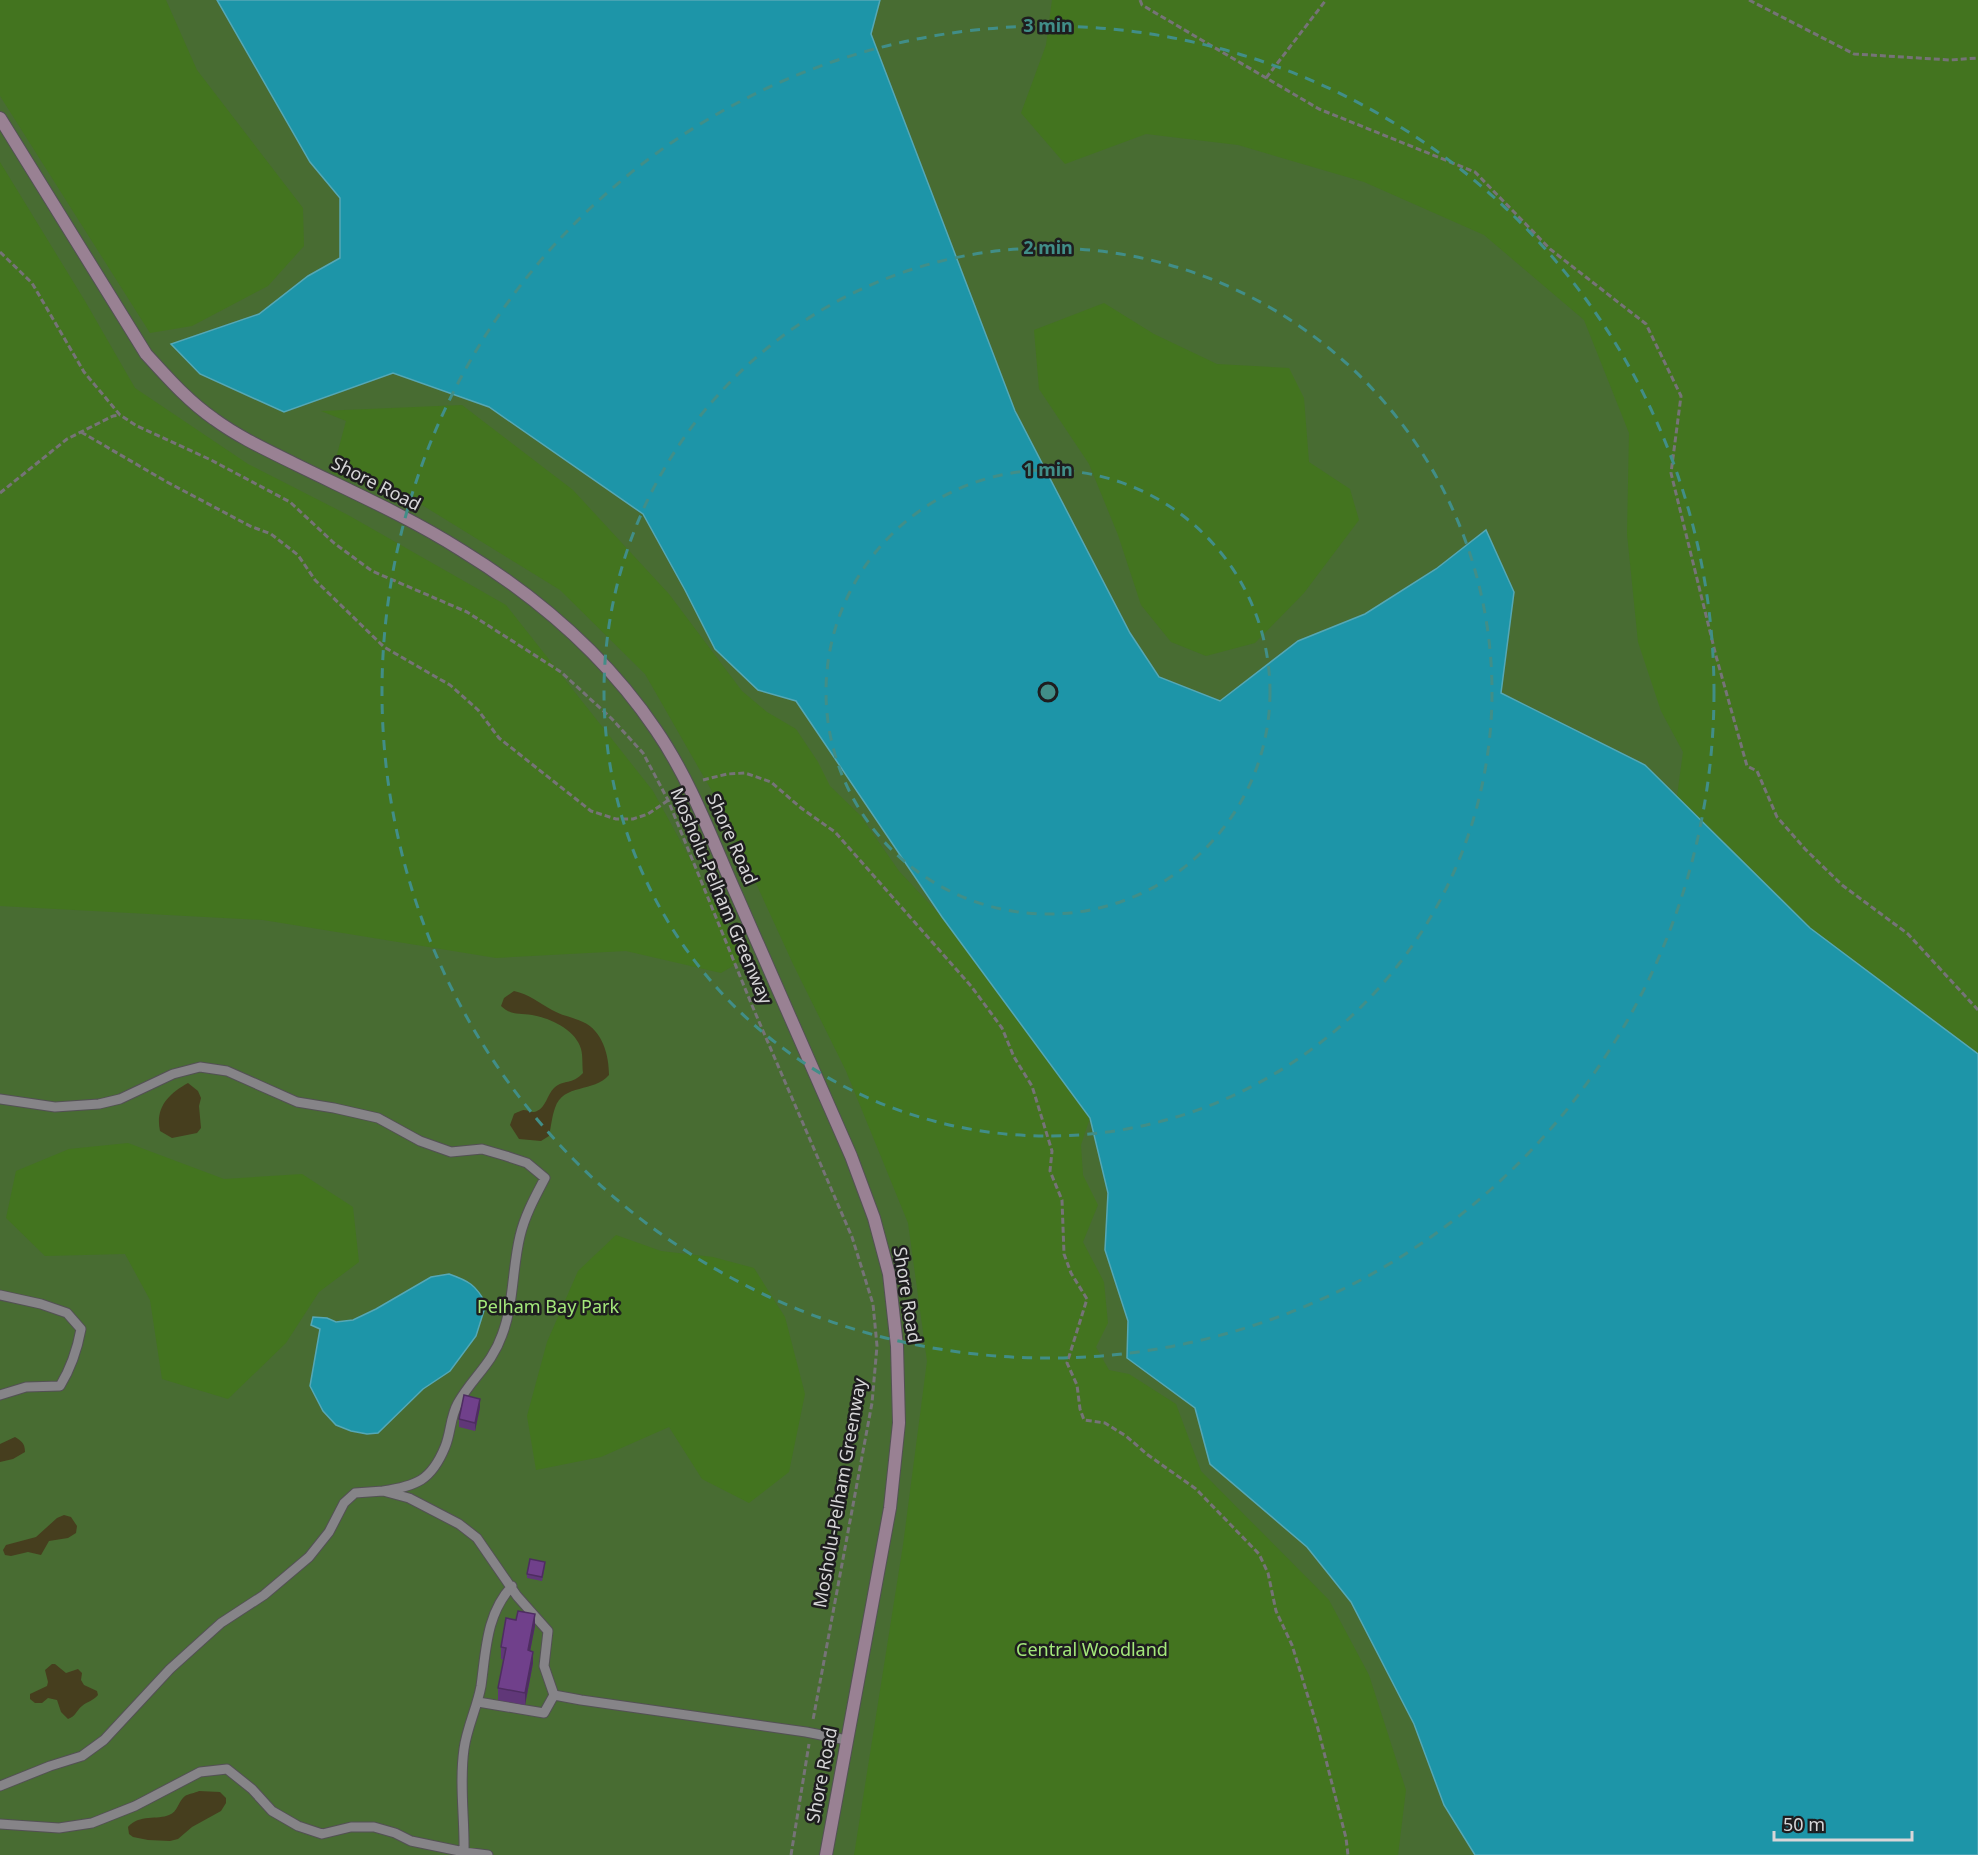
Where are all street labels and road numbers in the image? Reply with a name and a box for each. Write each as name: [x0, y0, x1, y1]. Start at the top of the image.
street label: Shore Road: [328, 450, 425, 516]
street label: Mosholu-Pelham Greenway: [665, 784, 779, 1008]
street label: Shore Road: [702, 789, 764, 888]
street label: Shore Road: [889, 1245, 927, 1345]
street label: Mosholu-Pelham Greenway: [807, 1375, 871, 1610]
street label: Shore Road: [800, 1725, 842, 1825]

